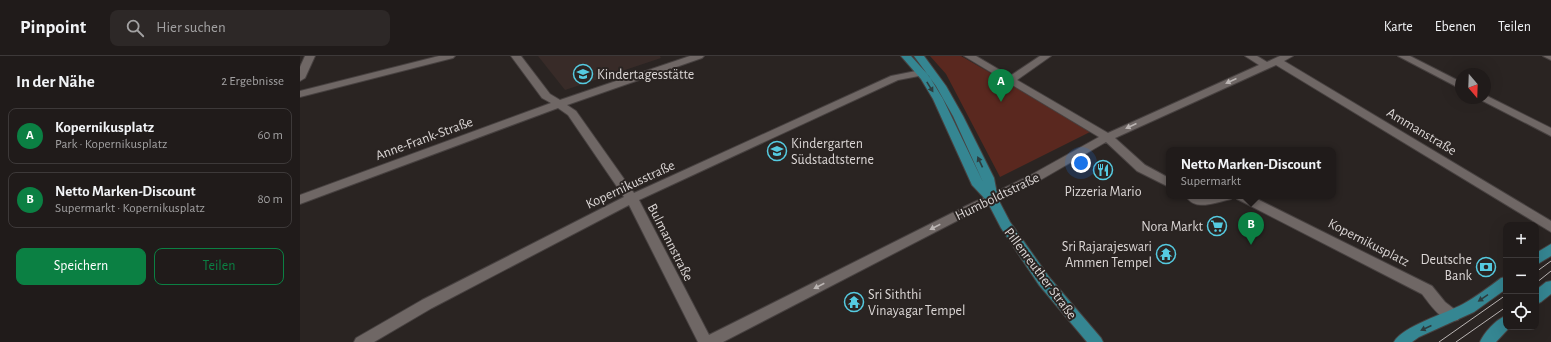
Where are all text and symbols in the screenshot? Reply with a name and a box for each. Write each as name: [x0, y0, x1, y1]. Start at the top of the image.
search box: [110, 10, 390, 46]
icon: search: [124, 17, 146, 39]
text: Pinpoint: [20, 18, 86, 37]
text: Hier suchen: [156, 20, 226, 35]
text: Karte: [1384, 20, 1413, 34]
text: Ebenen: [1435, 20, 1476, 34]
text: Teilen: [1498, 20, 1531, 34]
school or university icon: Kindertagesstätte: [572, 63, 594, 85]
place label: Kindertagesstätte: [597, 68, 694, 82]
north arrow: [1455, 68, 1491, 104]
pin: A: [988, 69, 1014, 102]
text: In der Nähe: [16, 73, 95, 90]
text: 2 Ergebnisse: [221, 75, 284, 88]
one-way arrow: [1225, 78, 1237, 85]
one-way arrow: [926, 82, 934, 92]
street label: Ammanstraße: [1384, 106, 1459, 158]
street label: Anne-Frank-Straße: [374, 115, 475, 163]
text: Kopernikusplatz: [55, 120, 154, 135]
one-way arrow: [1125, 123, 1137, 129]
text: A: [26, 129, 34, 142]
text: 60 m: [257, 129, 283, 142]
place label: Kindergarten Südstadtsterne: [791, 137, 874, 167]
text: Park · Kopernikusplatz: [55, 138, 167, 151]
school or university icon: Kindergarten Südstadtsterne: [766, 140, 788, 162]
popup: [1166, 147, 1336, 199]
your location: [1071, 153, 1091, 173]
one-way arrow: [977, 157, 983, 168]
text: Netto Marken-Discount: [1181, 157, 1321, 172]
street label: Kopernikusstraße: [584, 158, 677, 212]
restaurant icon: Pizzeria Mario: [1092, 159, 1114, 181]
street label: Humboldtstraße: [953, 171, 1042, 223]
text: Supermarkt: [1181, 175, 1241, 188]
text: Netto Marken-Discount: [55, 184, 196, 199]
place label: Pizzeria Mario: [1064, 185, 1142, 199]
text: B: [26, 193, 34, 206]
text: 80 m: [257, 193, 283, 206]
text: Supermarkt · Kopernikusplatz: [55, 202, 205, 215]
street label: Bulmannstraße: [645, 202, 696, 283]
pin: B: [1238, 212, 1264, 245]
supermarket icon: Nora Markt: [1206, 215, 1228, 237]
street label: Kopernikusplatz: [1326, 216, 1412, 269]
place label: Nora Markt: [1141, 220, 1204, 234]
map controls: [1503, 222, 1539, 330]
button: +: [1503, 222, 1539, 258]
one-way arrow: [929, 224, 941, 230]
street label: Pillenreuther Straße: [1001, 225, 1079, 322]
place label: Sri Rajarajeswari Ammen Tempel: [1062, 240, 1152, 270]
temple icon: Sri Rajarajeswari Ammen Tempel: [1155, 243, 1177, 265]
button: Speichern: [16, 248, 146, 285]
button: Teilen: [154, 248, 284, 285]
place label: Deutsche Bank: [1421, 253, 1473, 283]
bank icon: Deutsche Bank: [1475, 256, 1497, 278]
button: −: [1503, 258, 1539, 294]
one-way arrow: [813, 283, 825, 289]
place label: Sri Siththi Vinayagar Tempel: [868, 288, 965, 318]
temple icon: Sri Siththi Vinayagar Tempel: [843, 291, 865, 313]
one-way arrow: [1478, 294, 1488, 302]
button: locate: [1503, 294, 1539, 330]
one-way arrow: [1421, 325, 1432, 331]

